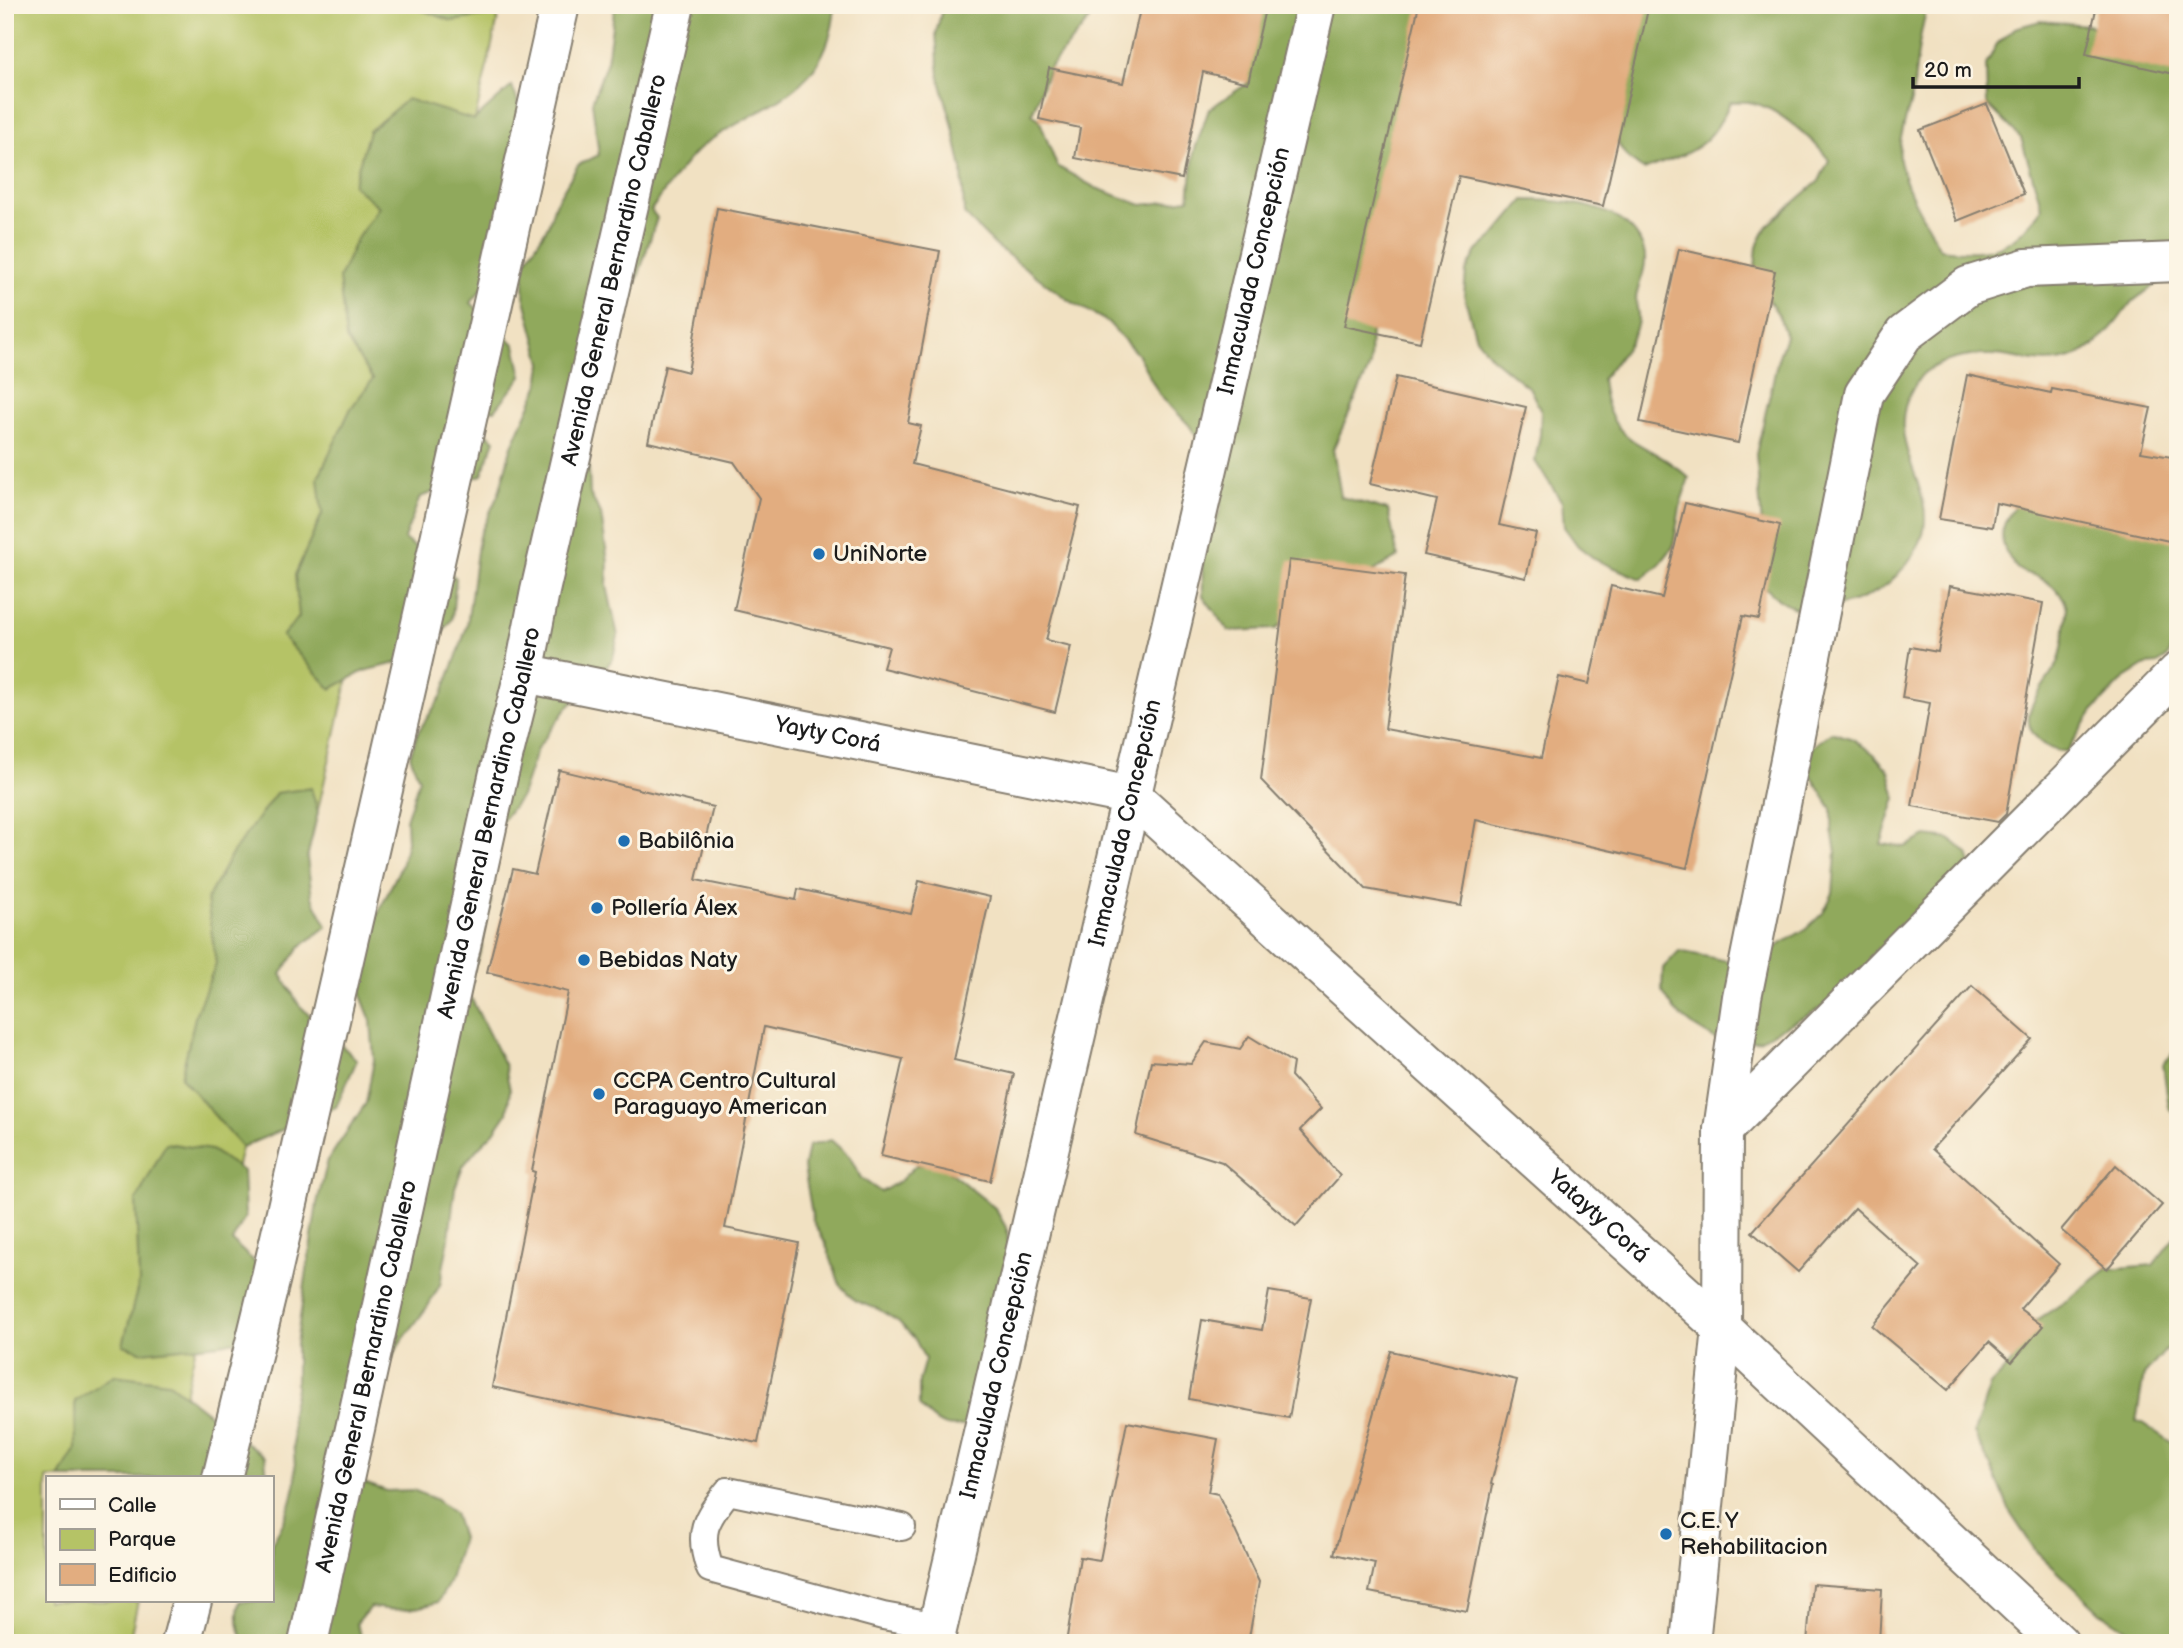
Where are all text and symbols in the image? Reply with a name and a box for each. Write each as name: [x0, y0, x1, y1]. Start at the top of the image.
scale bar: [1913, 46, 2080, 90]
text: 20 m: [1924, 58, 1972, 83]
street label: Avenida General Bernardino Caballero: [555, 71, 673, 468]
street label: Inmaculada Concepción: [1212, 144, 1296, 397]
place label: UniNorte: [833, 540, 927, 568]
marker: UniNorte: [811, 546, 827, 562]
street label: Avenida General Bernardino Caballero: [431, 625, 547, 1021]
street label: Inmaculada Concepción: [1083, 697, 1168, 949]
street label: Yayty Corá: [771, 710, 883, 759]
place label: Babilônia: [638, 827, 734, 855]
marker: Babilônia: [616, 833, 632, 849]
place label: Pollería Álex: [611, 894, 738, 922]
marker: Pollería Álex: [589, 900, 605, 916]
place label: Bebidas Naty: [598, 946, 738, 974]
marker: Bebidas Naty: [576, 952, 592, 968]
place label: CCPA Centro Cultural Paraguayo American: [613, 1067, 836, 1121]
marker: CCPA Centro Cultural Paraguayo American: [591, 1086, 607, 1102]
street label: Yatayty Corá: [1541, 1163, 1655, 1269]
street label: Avenida General Bernardino Caballero: [310, 1178, 423, 1575]
street label: Inmaculada Concepción: [954, 1249, 1039, 1502]
legend: [46, 1476, 273, 1602]
text: Calle: [108, 1493, 157, 1518]
place label: C.E. Y Rehabilitacion: [1680, 1507, 1828, 1561]
marker: C.E. Y Rehabilitacion: [1658, 1526, 1674, 1542]
text: Parque: [108, 1527, 176, 1552]
text: Edificio: [108, 1563, 177, 1588]

